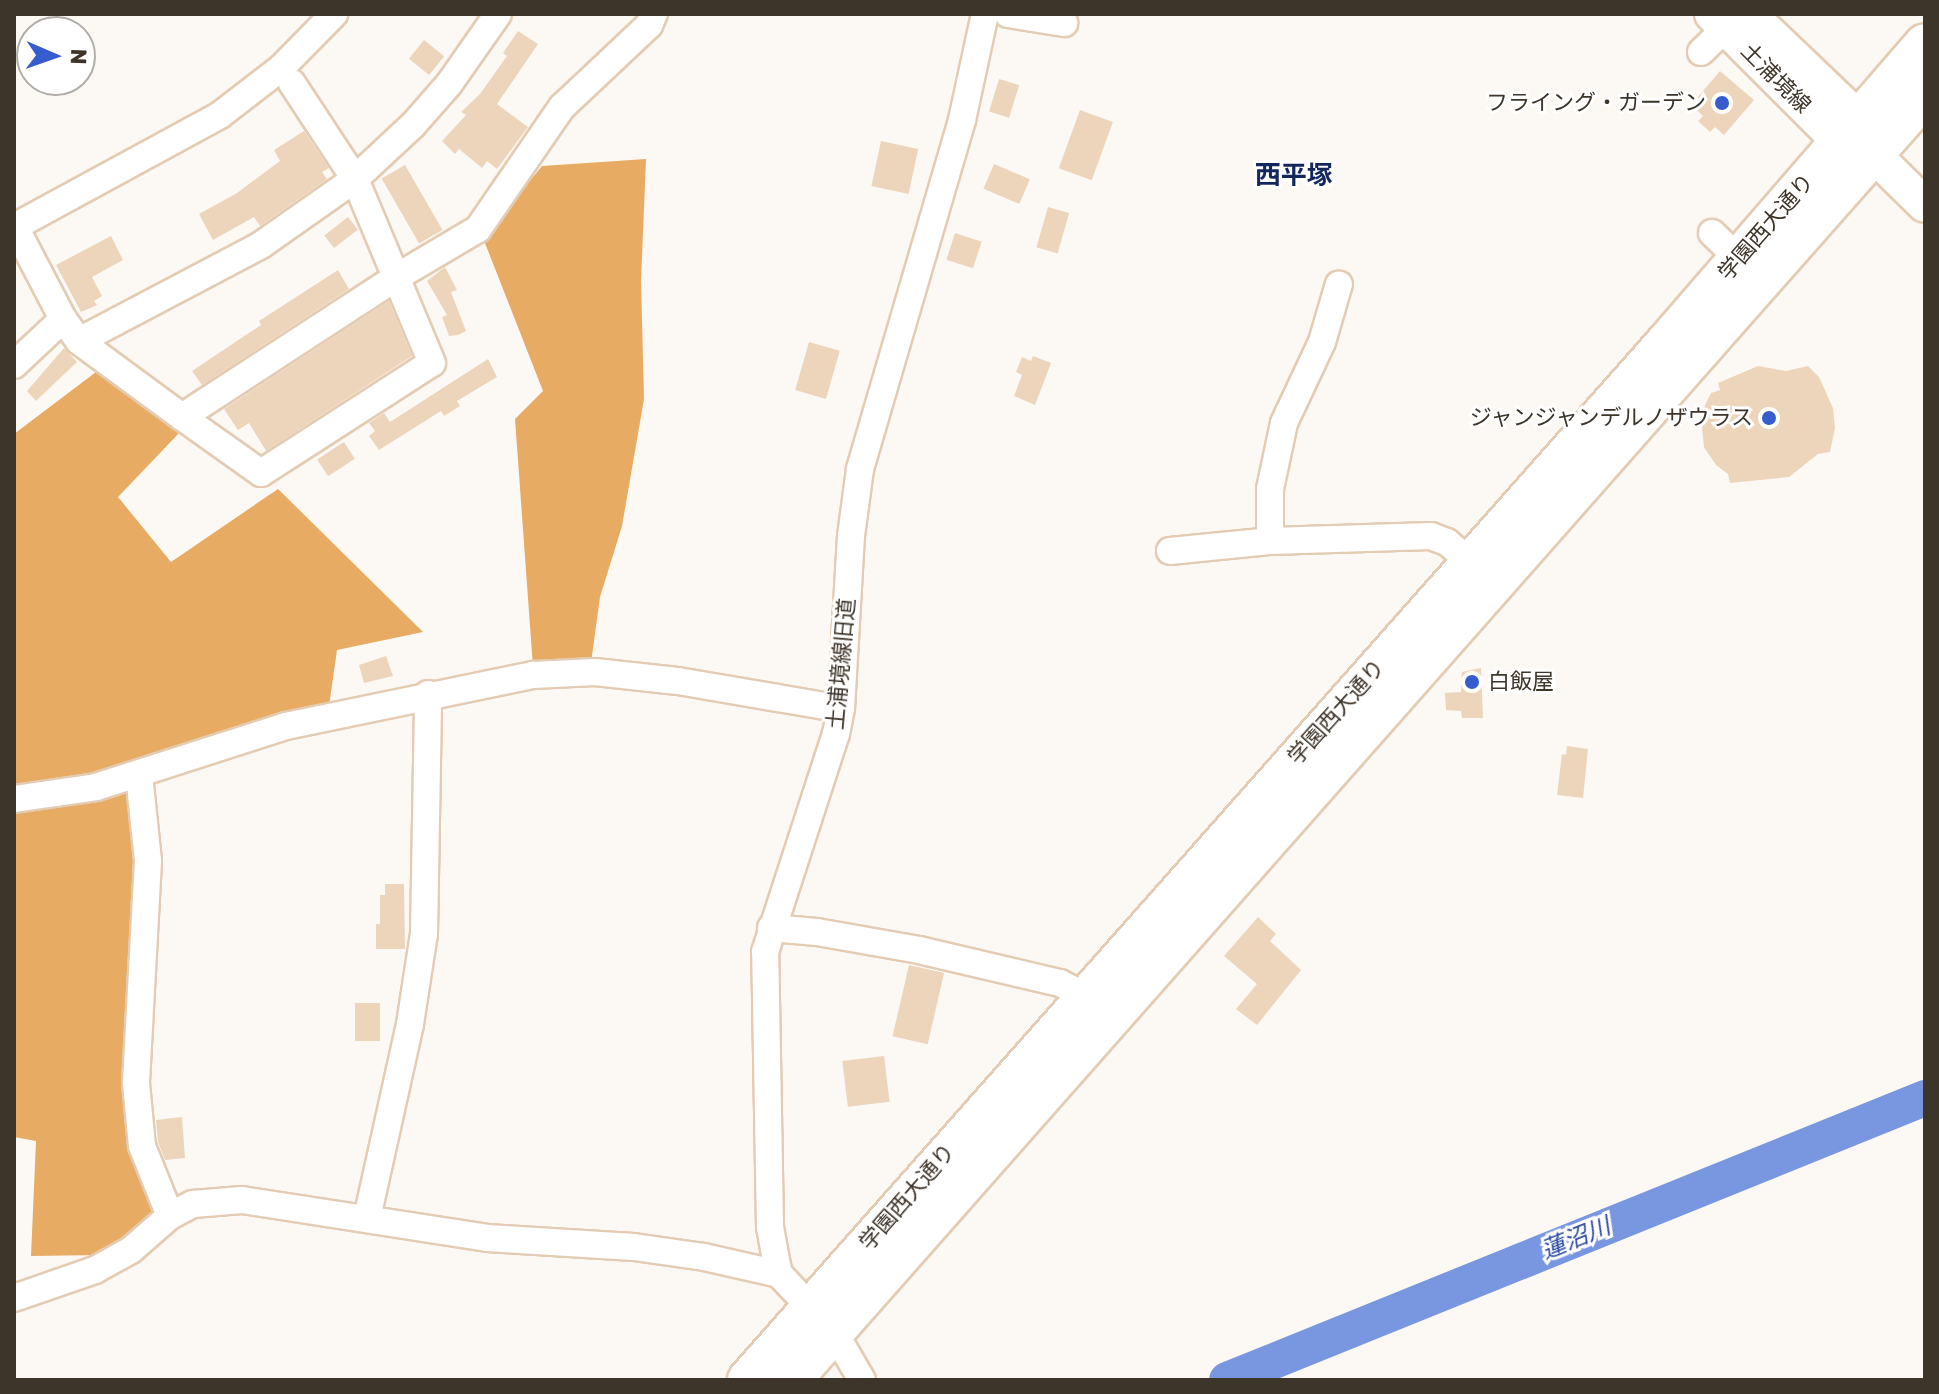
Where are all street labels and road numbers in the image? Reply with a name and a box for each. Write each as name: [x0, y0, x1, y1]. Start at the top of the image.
street label: 土浦境線: [1736, 38, 1816, 118]
street label: 学園西大通り: [1713, 169, 1819, 285]
street label: 土浦境線旧道: [822, 597, 860, 731]
street label: 学園西大通り: [1282, 654, 1390, 770]
street label: 学園西大通り: [854, 1139, 960, 1255]

